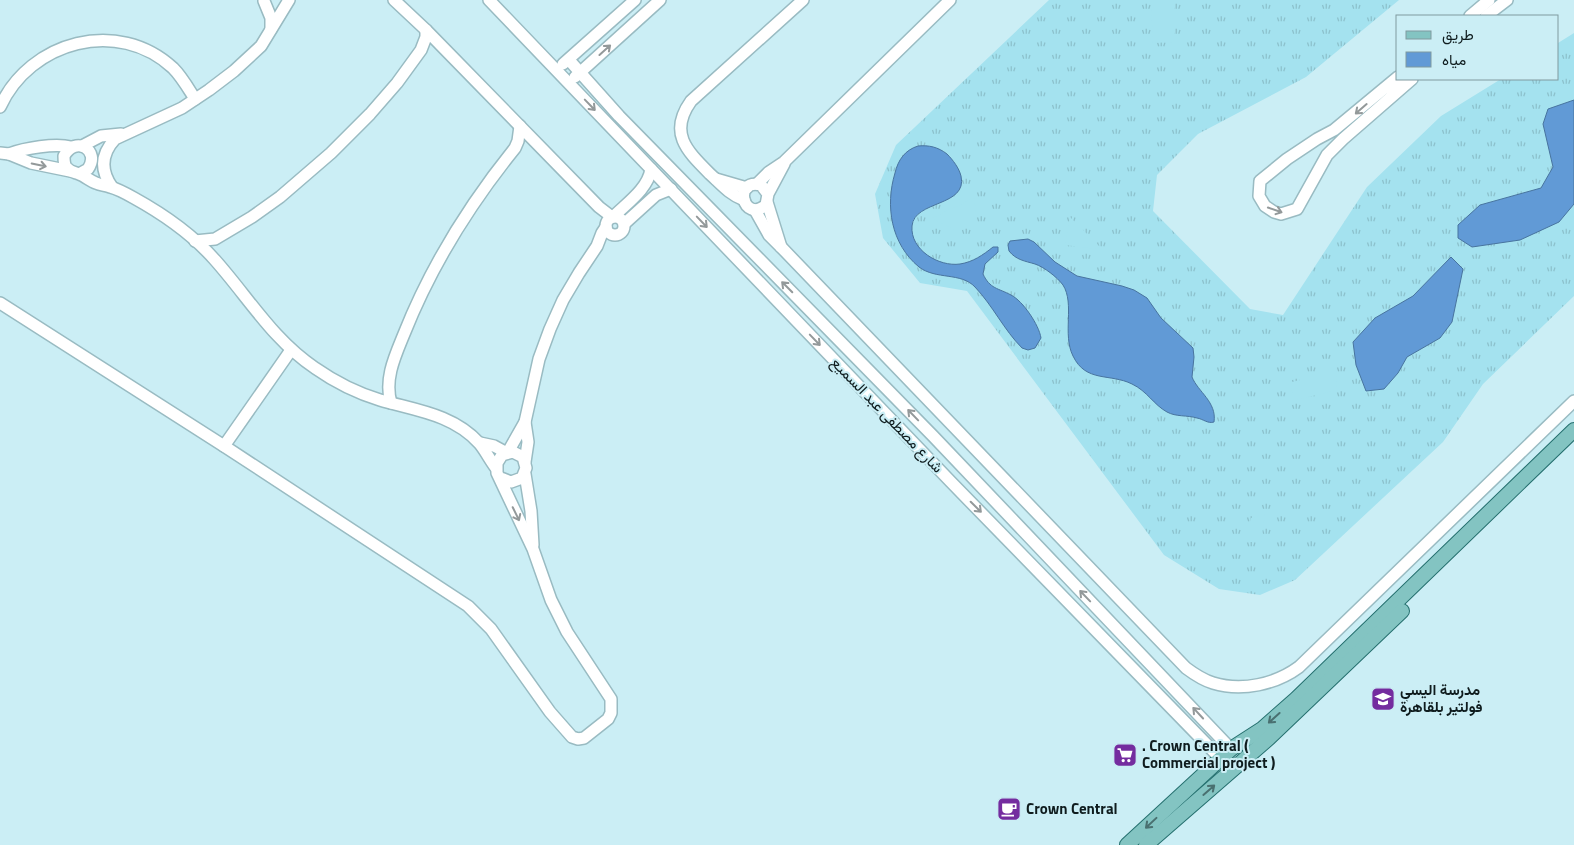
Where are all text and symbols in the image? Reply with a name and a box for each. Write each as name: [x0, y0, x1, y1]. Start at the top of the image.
legend: [1396, 15, 1559, 80]
text: طريق: [1442, 23, 1474, 46]
one-way arrow: [598, 44, 611, 56]
text: مياه: [1442, 48, 1466, 71]
one-way arrow: [584, 99, 596, 111]
one-way arrow: [1355, 103, 1368, 114]
one-way arrow: [30, 161, 46, 170]
one-way arrow: [1267, 206, 1283, 216]
one-way arrow: [696, 216, 709, 228]
one-way arrow: [781, 281, 793, 293]
one-way arrow: [809, 333, 821, 346]
street label: شارع مصطفى عبد السميع: [826, 351, 949, 478]
one-way arrow: [907, 409, 919, 421]
one-way arrow: [970, 501, 982, 514]
one-way arrow: [512, 506, 521, 521]
one-way arrow: [1079, 590, 1091, 602]
place label: مدرسة اليسي فولتير بلقاهرة: [1400, 678, 1482, 718]
school or university icon: مدرسة اليسي فولتير بلقاهرة: [1370, 686, 1396, 712]
one-way arrow: [1192, 707, 1204, 720]
one-way arrow: [1268, 713, 1281, 724]
place label: . Crown Central ( Commercial project ): [1142, 734, 1276, 774]
supermarket icon: . Crown Central ( Commercial project ): [1112, 742, 1138, 768]
one-way arrow: [1203, 785, 1216, 796]
cafe icon: Crown Central: [996, 796, 1022, 822]
place label: Crown Central: [1026, 797, 1118, 820]
one-way arrow: [1144, 817, 1157, 829]

